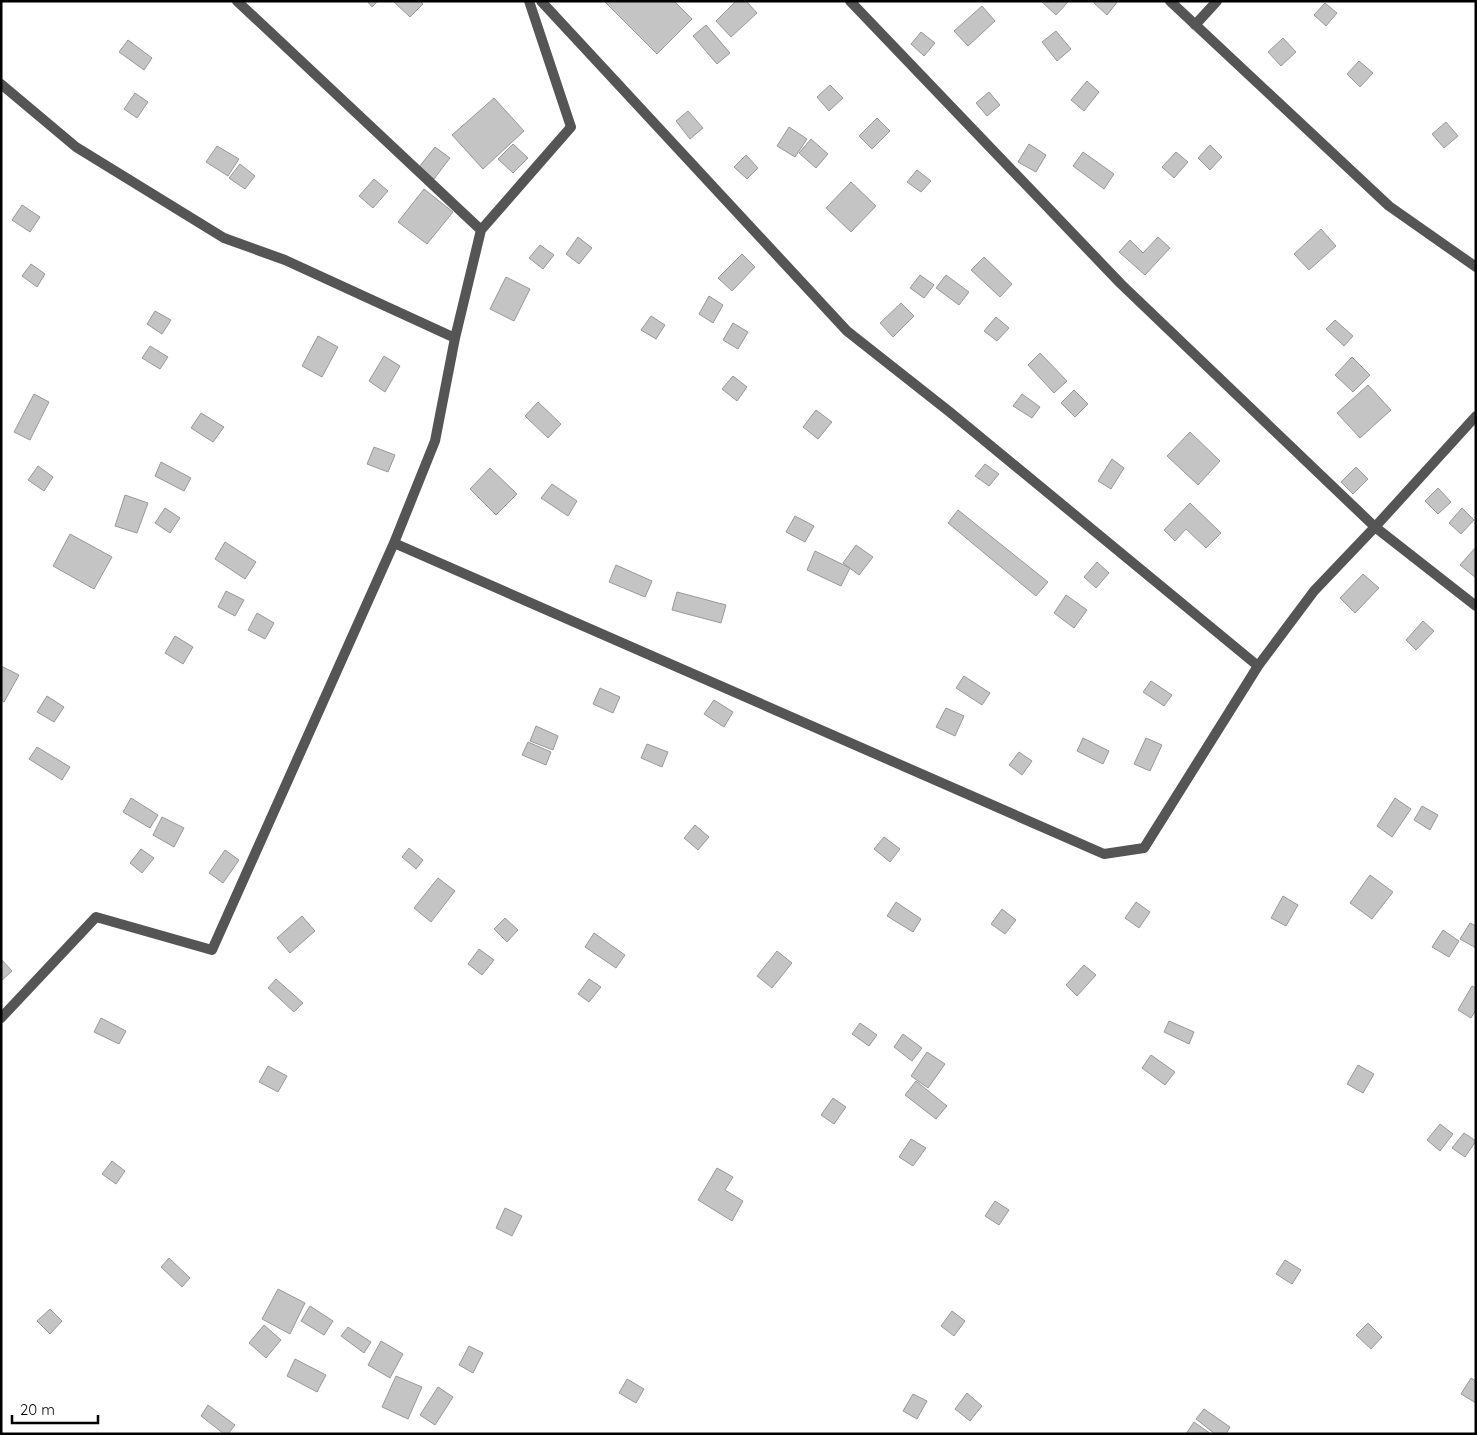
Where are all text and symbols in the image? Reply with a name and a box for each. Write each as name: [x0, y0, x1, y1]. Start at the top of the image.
scale bar: [12, 1392, 99, 1424]
text: 20 m: [20, 1400, 55, 1419]

